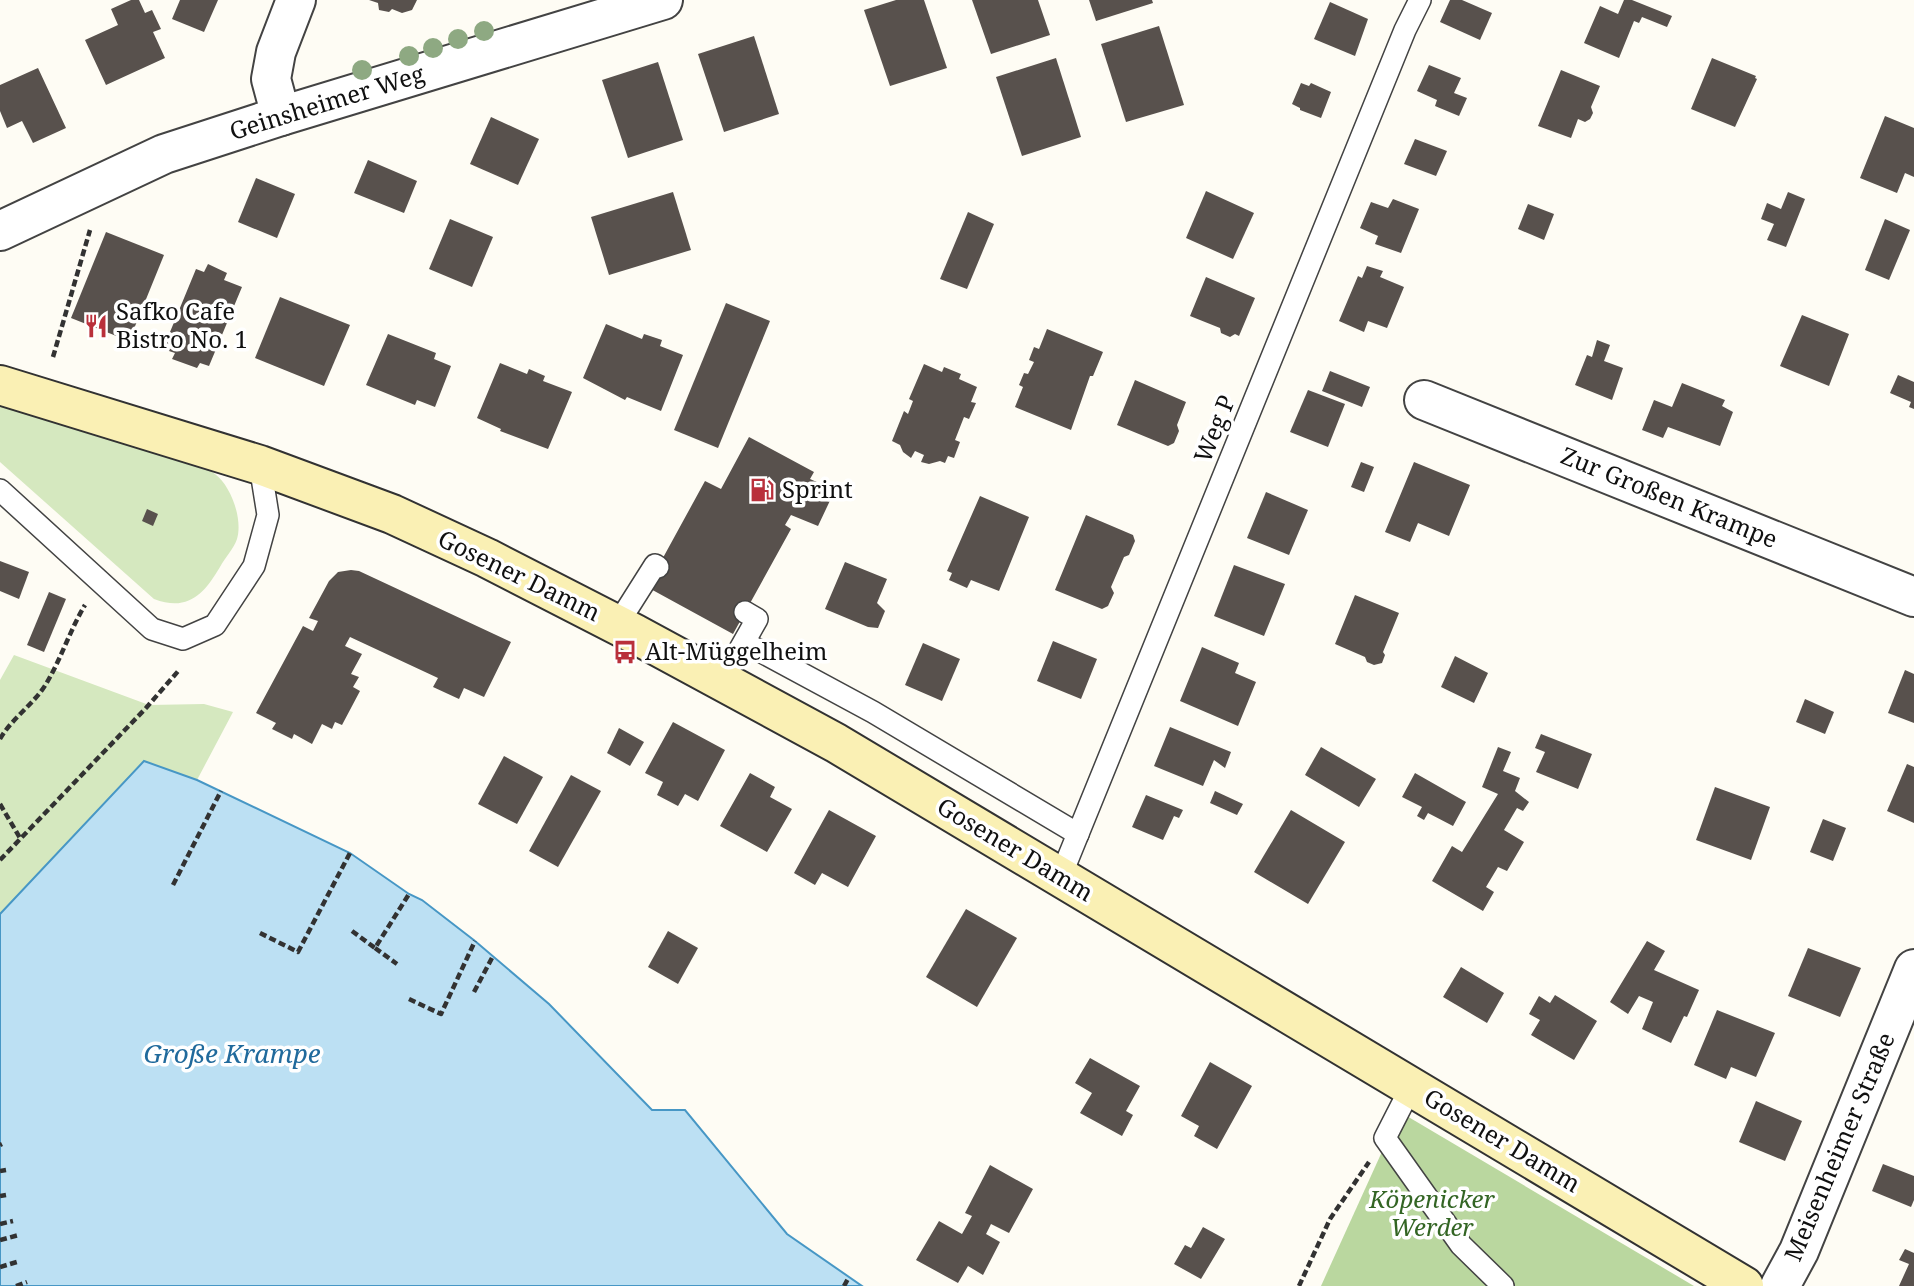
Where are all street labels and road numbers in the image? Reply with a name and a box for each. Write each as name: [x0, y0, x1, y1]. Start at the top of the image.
street label: Geinsheimer Weg: [225, 56, 428, 147]
street label: Weg P: [1185, 390, 1242, 467]
street label: Zur Großen Krampe: [1556, 438, 1783, 555]
street label: Gosener Damm: [433, 521, 607, 628]
street label: Gosener Damm: [931, 789, 1100, 909]
street label: Meisenheimer Straße: [1776, 1027, 1902, 1266]
street label: Gosener Damm: [1418, 1080, 1587, 1200]

